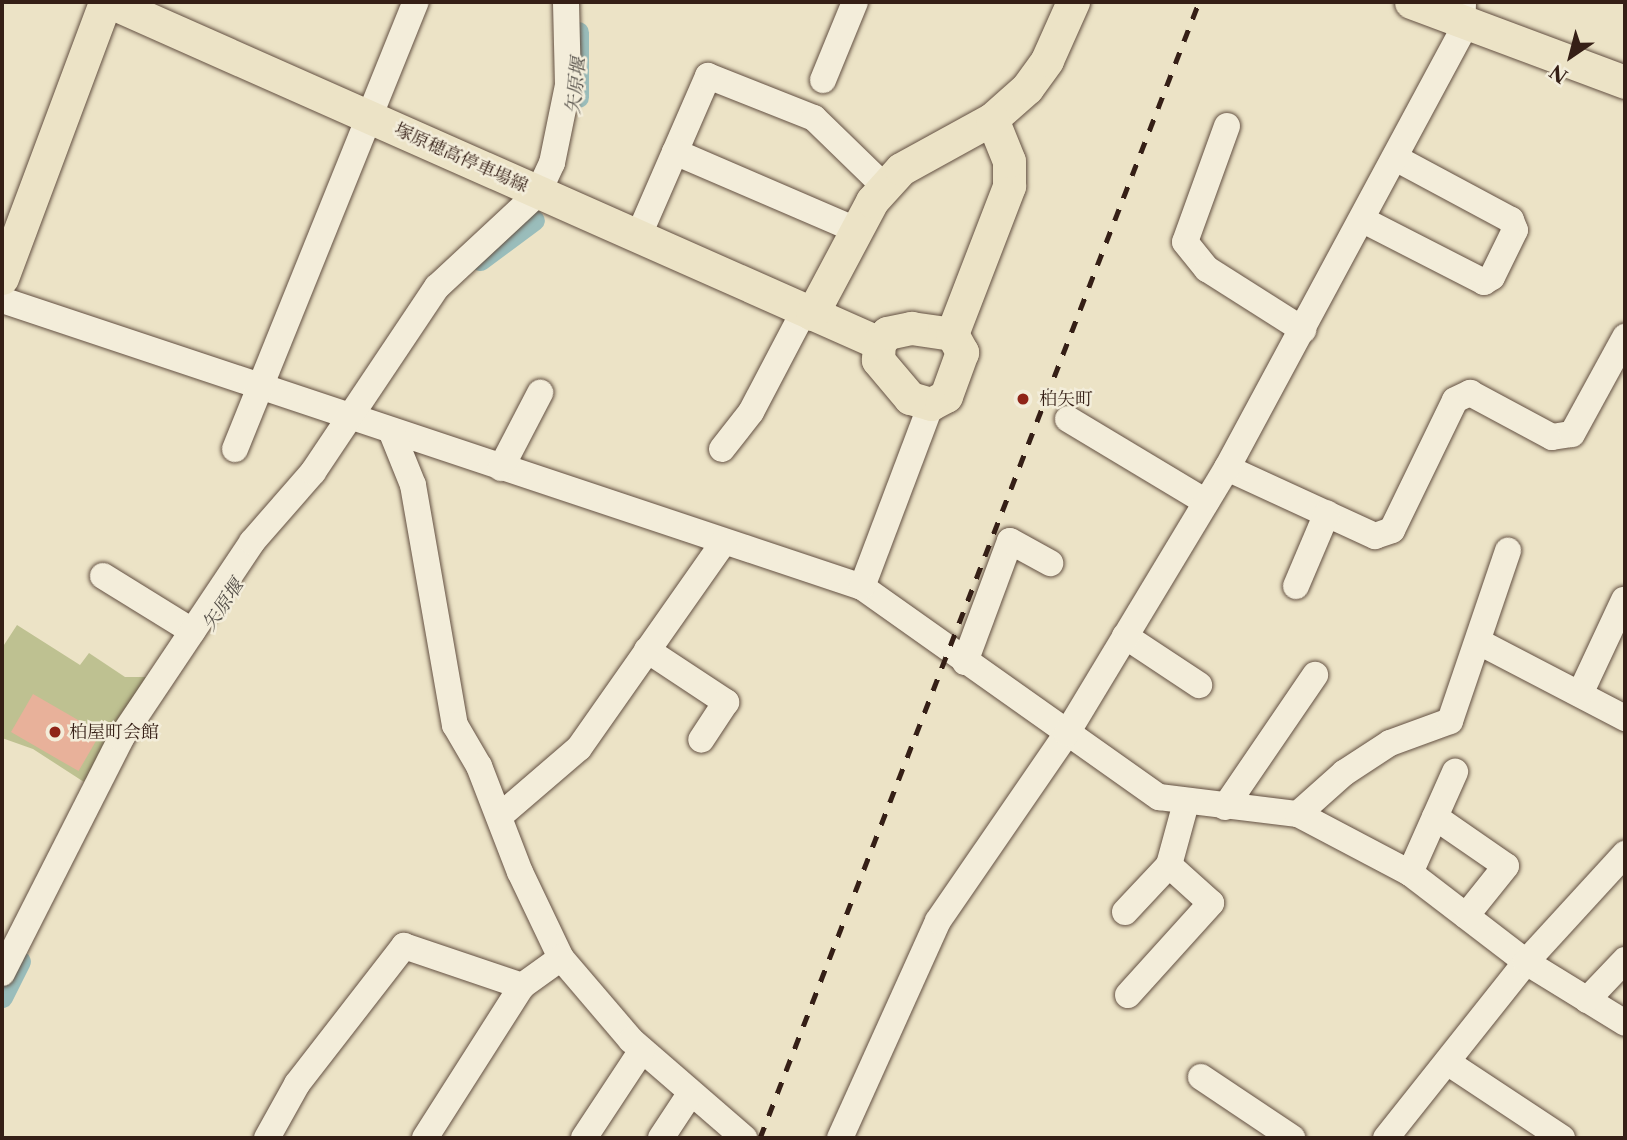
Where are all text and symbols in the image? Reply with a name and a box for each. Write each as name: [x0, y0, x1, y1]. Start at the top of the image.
north arrow: [1536, 21, 1606, 91]
water label: 矢原堰: [562, 56, 590, 116]
text: N: [1545, 59, 1572, 88]
street label: 塚原穂高停車場線: [391, 119, 531, 197]
place label: 柏矢町: [1039, 388, 1093, 410]
marker: 柏矢町: [1013, 389, 1033, 409]
water label: 矢原堰: [198, 575, 248, 635]
place label: 柏屋町会館: [69, 721, 159, 743]
marker: 柏屋町会館: [47, 724, 63, 740]

